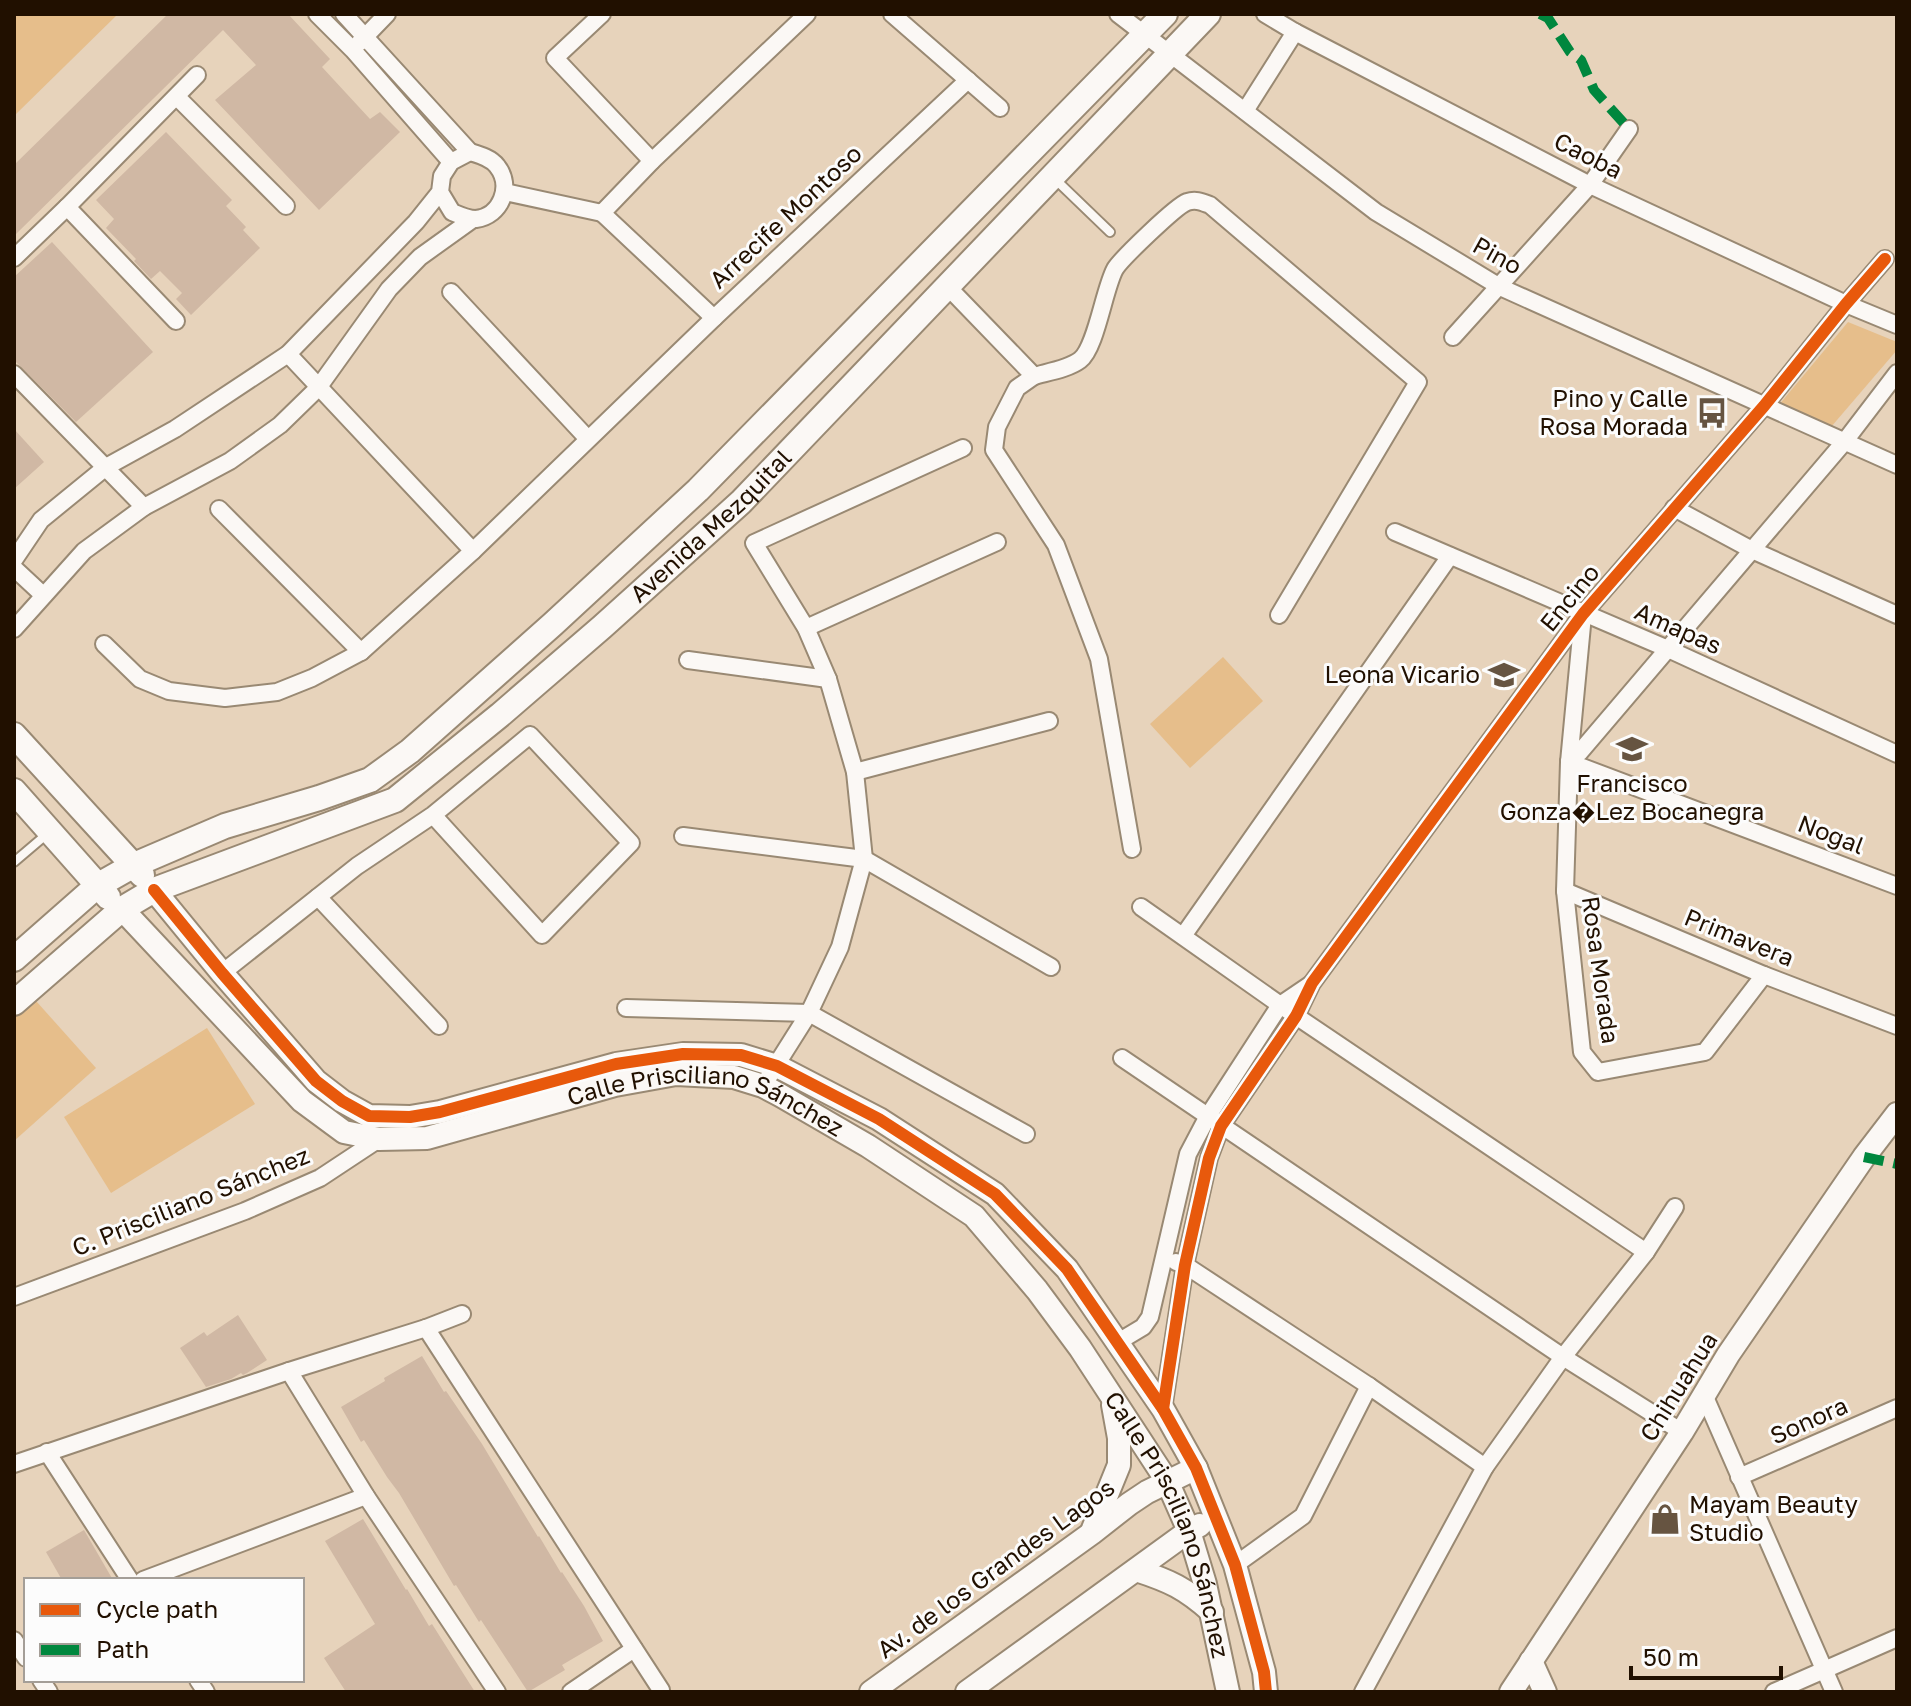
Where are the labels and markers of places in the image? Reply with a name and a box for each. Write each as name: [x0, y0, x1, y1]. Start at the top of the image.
place label: Pino y Calle Rosa Morada: [1539, 383, 1688, 440]
bus stop icon: Pino y Calle Rosa Morada: [1695, 396, 1729, 430]
school or university icon: Leona Vicario: [1487, 658, 1521, 692]
place label: Leona Vicario: [1325, 659, 1480, 688]
school or university icon: Francisco Gonza�Lez Bocanegra: [1615, 732, 1649, 766]
place label: Francisco Gonza�Lez Bocanegra: [1500, 768, 1764, 825]
place label: Mayam Beauty Studio: [1689, 1489, 1858, 1546]
shop icon: Mayam Beauty Studio: [1648, 1502, 1682, 1536]

